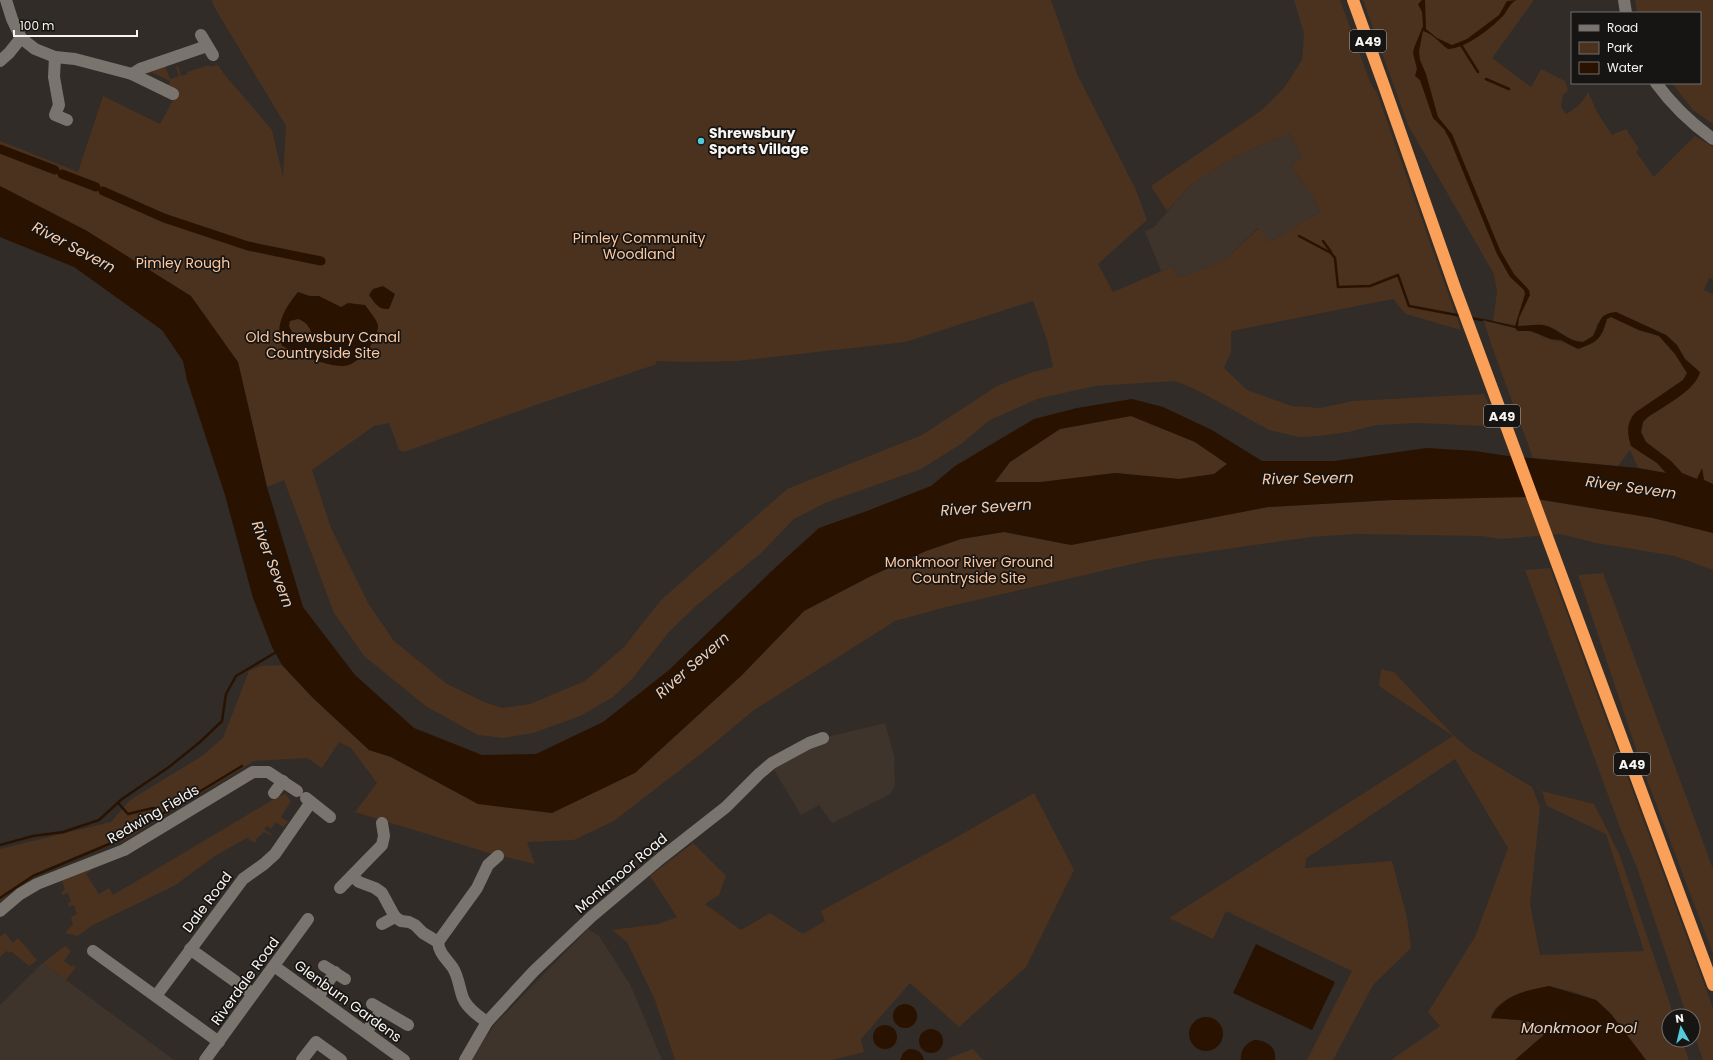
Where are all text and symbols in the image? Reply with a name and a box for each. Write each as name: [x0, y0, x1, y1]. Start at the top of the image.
scale bar: [14, 12, 137, 38]
legend: [1571, 12, 1701, 84]
text: 100 m: [20, 17, 54, 34]
text: Road: [1607, 19, 1638, 36]
road number: A49: [1350, 30, 1386, 52]
text: Park: [1607, 39, 1634, 56]
text: Water: [1607, 59, 1644, 76]
place label: Shrewsbury Sports Village: [709, 123, 809, 159]
marker: Shrewsbury Sports Village: [696, 136, 706, 146]
water label: River Severn: [29, 216, 119, 278]
park label: Pimley Community Woodland: [573, 228, 705, 264]
park label: Pimley Rough: [136, 253, 230, 273]
park label: Old Shrewsbury Canal Countryside Site: [246, 327, 400, 363]
road number: A49: [1484, 405, 1520, 427]
water label: River Severn: [1262, 467, 1354, 489]
water label: River Severn: [1584, 470, 1678, 504]
water label: River Severn: [940, 493, 1032, 521]
water label: River Severn: [247, 518, 299, 610]
park label: Monkmoor River Ground Countryside Site: [885, 552, 1053, 588]
water label: River Severn: [651, 627, 733, 703]
road number: A49: [1614, 753, 1650, 775]
street label: Redwing Fields: [103, 780, 203, 848]
street label: Monkmoor Road: [571, 828, 671, 918]
street label: Dale Road: [177, 867, 237, 937]
street label: Riverdale Road: [206, 933, 284, 1029]
street label: Glenburn Gardens: [290, 955, 406, 1047]
north arrow: [1661, 1008, 1701, 1048]
text: N: [1674, 1010, 1685, 1027]
water label: Monkmoor Pool: [1521, 1017, 1637, 1038]

